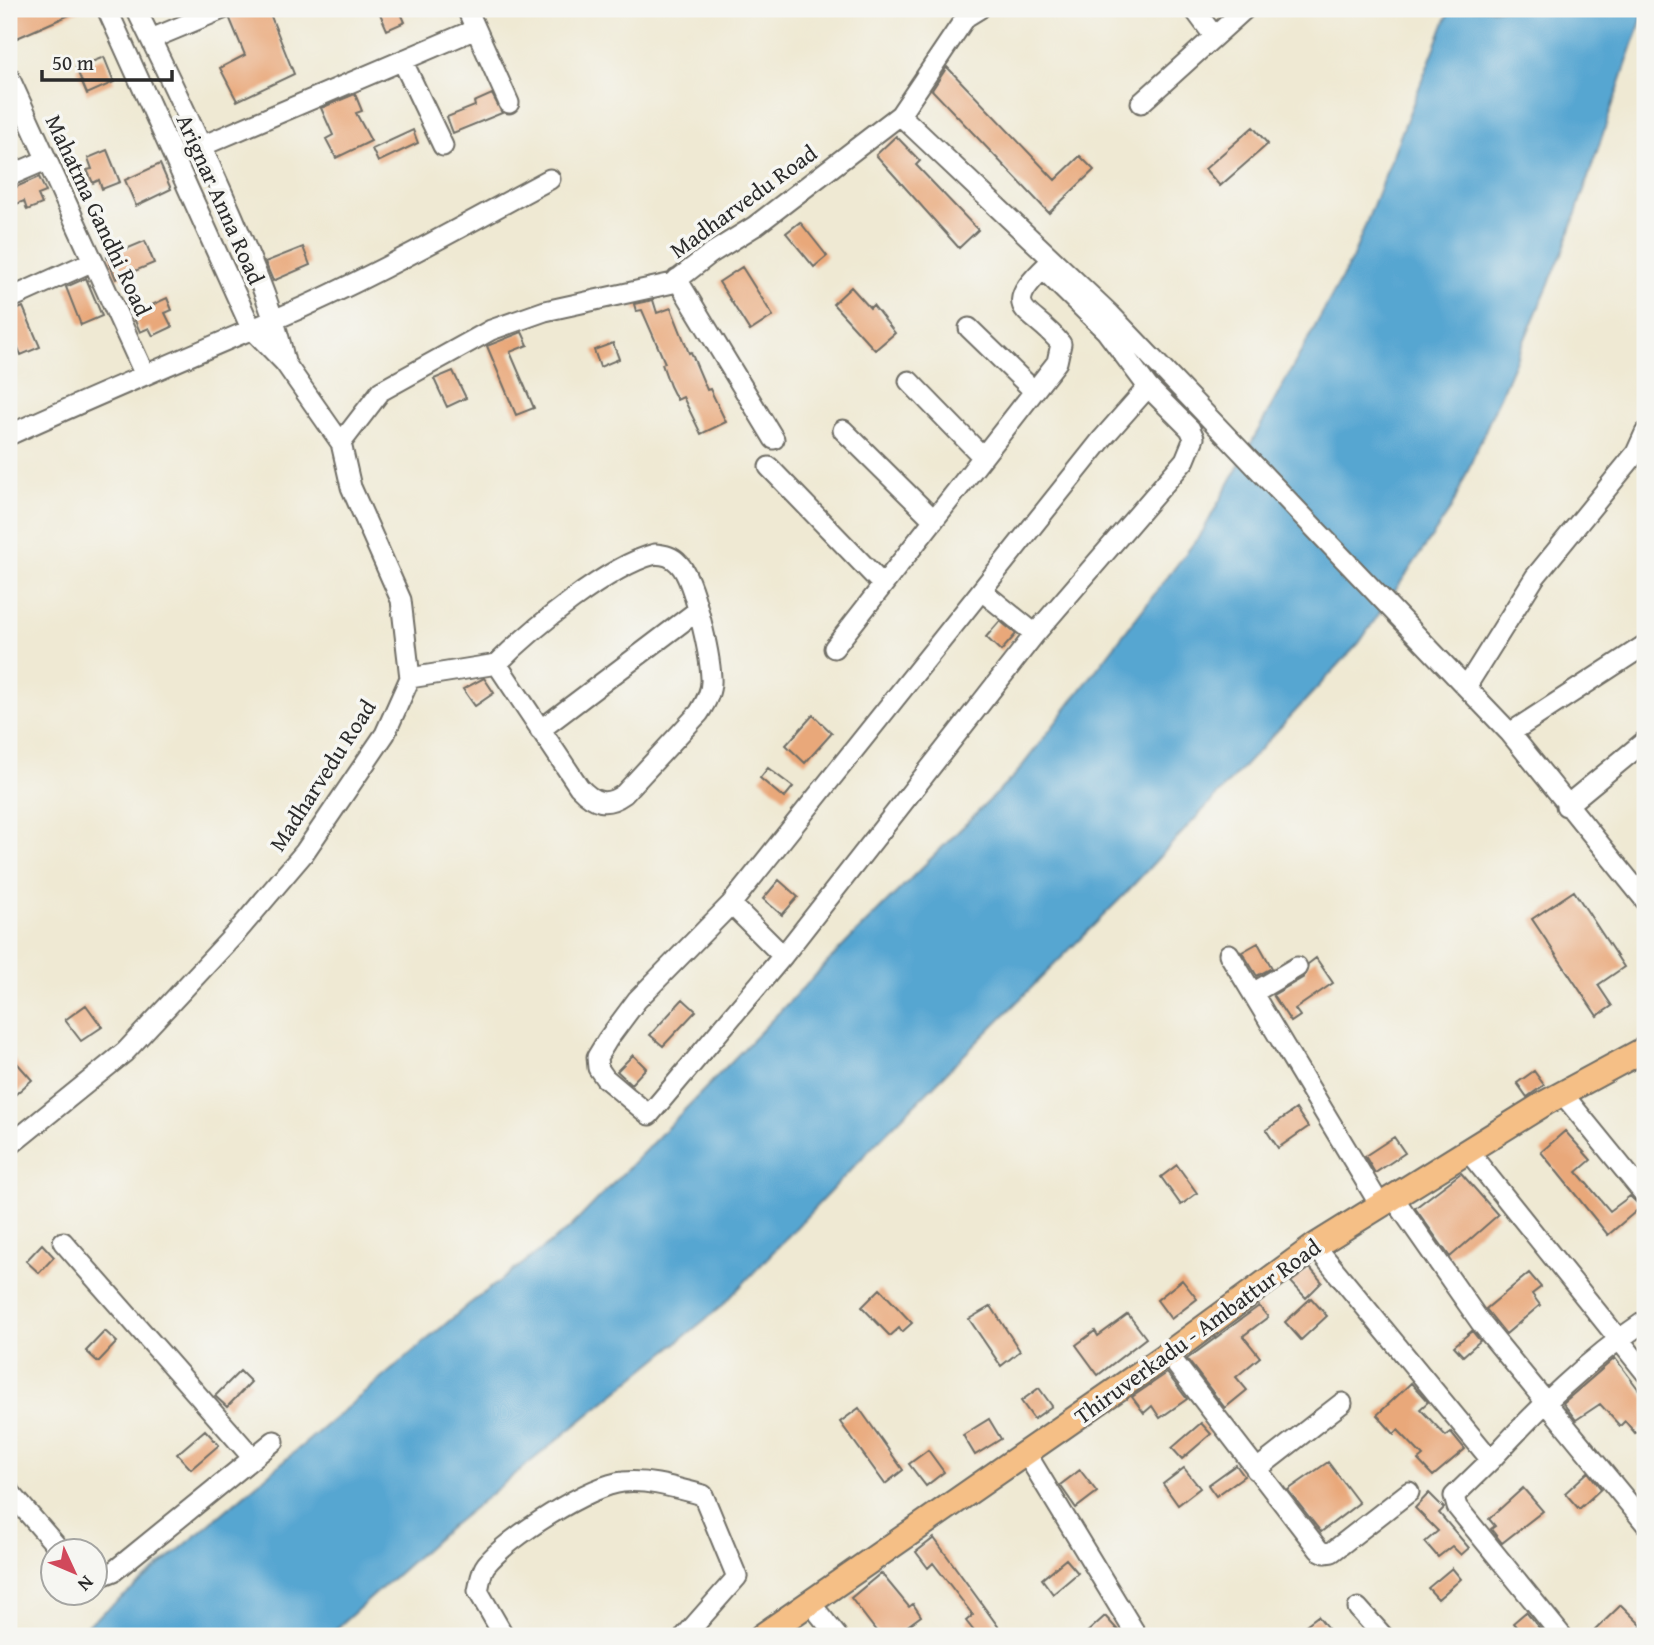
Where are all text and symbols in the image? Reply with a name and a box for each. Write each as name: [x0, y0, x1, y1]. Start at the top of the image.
scale bar: [42, 38, 172, 82]
text: 50 m: [52, 47, 94, 78]
street label: Arignar Anna Road: [169, 108, 274, 290]
street label: Mahatma Gandhi Road: [38, 109, 160, 322]
street label: Madharvedu Road: [663, 136, 824, 266]
street label: Madharvedu Road: [261, 692, 384, 857]
street label: Thiruverkadu - Ambattur Road: [1067, 1230, 1328, 1432]
north arrow: [38, 1536, 108, 1606]
text: N: [72, 1570, 101, 1598]

